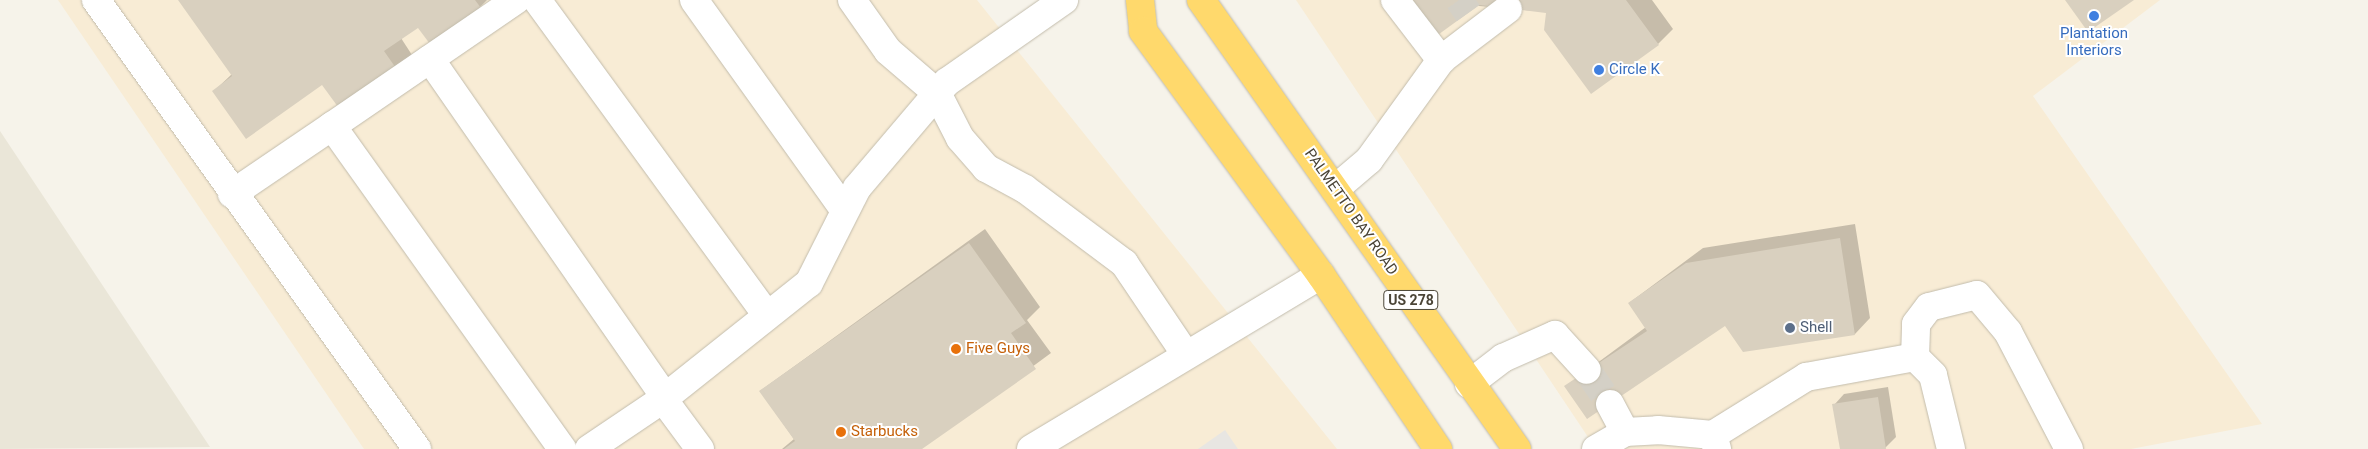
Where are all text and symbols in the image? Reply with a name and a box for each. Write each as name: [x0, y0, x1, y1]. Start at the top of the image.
marker: Plantation Interiors: [2088, 10, 2100, 22]
place label: Plantation Interiors: [2060, 24, 2128, 59]
place label: Circle K: [1609, 61, 1660, 79]
marker: Circle K: [1593, 64, 1605, 76]
street label: PALMETTO BAY ROAD: [1301, 145, 1401, 279]
road number: US 278: [1382, 288, 1440, 312]
place label: Shell: [1800, 319, 1832, 337]
marker: Shell: [1784, 322, 1796, 334]
place label: Five Guys: [966, 340, 1030, 358]
marker: Five Guys: [950, 343, 962, 355]
place label: Starbucks: [851, 423, 918, 441]
marker: Starbucks: [835, 426, 847, 438]

